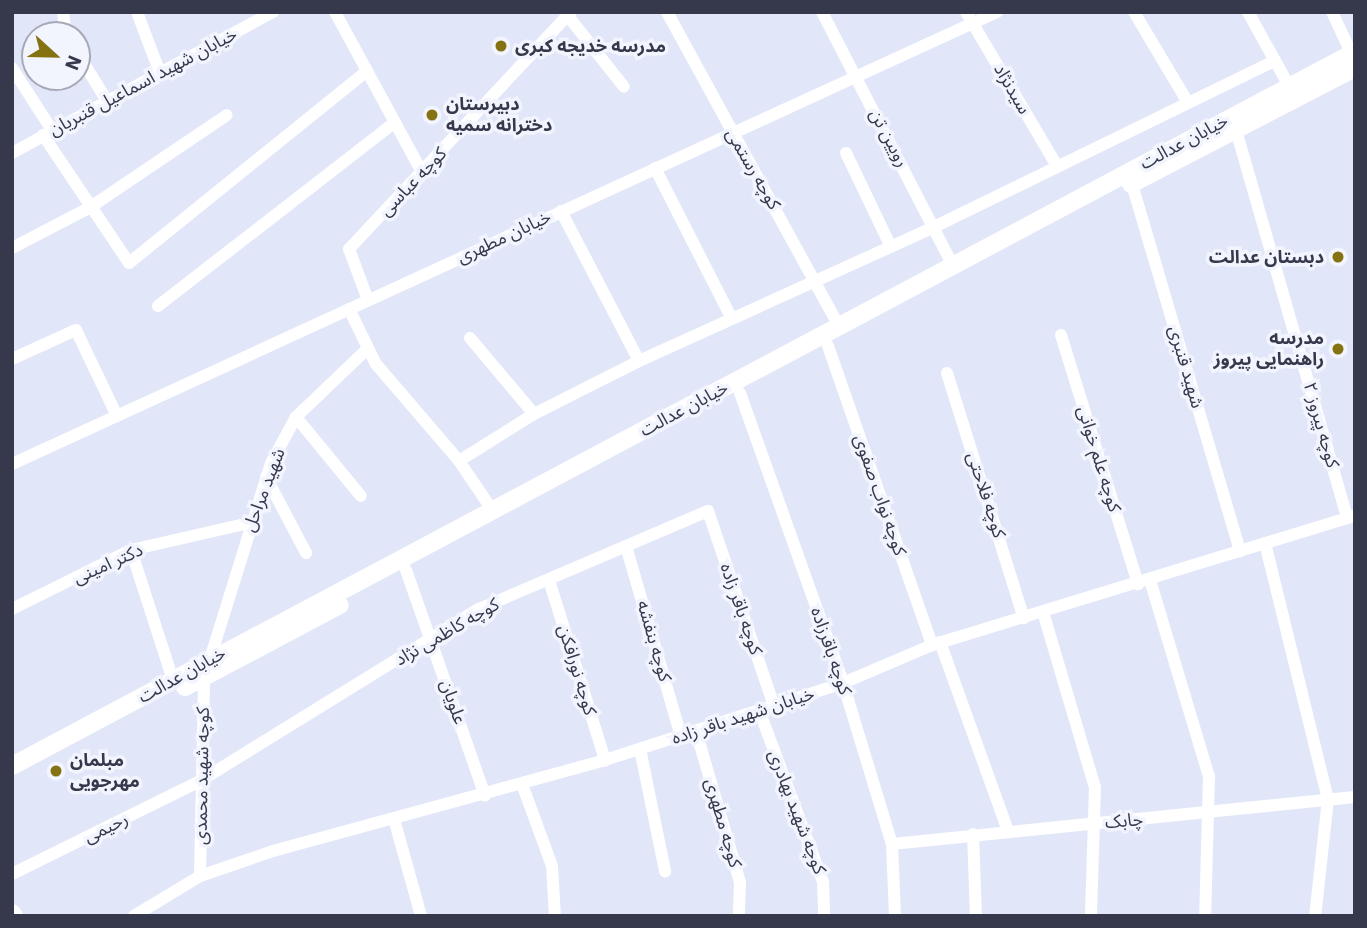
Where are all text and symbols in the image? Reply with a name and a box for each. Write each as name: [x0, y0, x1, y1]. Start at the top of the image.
north arrow: [21, 21, 91, 91]
street label: خیابان شهید اسماعیل قنبریان: [45, 23, 241, 141]
place label: مدرسه خدیجه کبری: [515, 35, 666, 57]
marker: مدرسه خدیجه کبری: [493, 38, 509, 54]
text: N: [60, 52, 87, 74]
street label: سیدنژاد: [989, 60, 1035, 118]
place label: دبیرستان دخترانه سمیه: [446, 94, 552, 136]
street label: رویین تن: [865, 105, 913, 171]
marker: دبیرستان دخترانه سمیه: [424, 107, 440, 123]
street label: خیابان عدالت: [1136, 110, 1232, 174]
street label: کوچه رستمی: [721, 125, 785, 213]
street label: کوچه عباسی: [375, 143, 451, 221]
street label: خیابان مطهری: [453, 206, 555, 268]
place label: دبستان عدالت: [1209, 246, 1324, 268]
marker: دبستان عدالت: [1330, 249, 1346, 265]
street label: شهید قنبری: [1164, 323, 1208, 411]
place label: مدرسه راهنمایی پیروز: [1213, 328, 1324, 370]
marker: مدرسه راهنمایی پیروز: [1330, 341, 1346, 357]
street label: خیابان عدالت: [636, 377, 732, 441]
street label: کوچه پیروز ۲: [1298, 380, 1344, 470]
street label: کوچه علم خوانی: [1073, 403, 1125, 515]
street label: کوچه نواب صفوی: [849, 432, 911, 558]
street label: شهید مراحل: [238, 445, 290, 535]
street label: کوچه فلاحتی: [962, 449, 1010, 541]
street label: دکتر امینی: [70, 539, 146, 589]
street label: کوچه باقر زاده: [715, 560, 767, 658]
street label: کوچه کاظمی نژاد: [391, 593, 503, 671]
street label: کوچه بنفشه: [632, 598, 676, 684]
street label: کوچه باقرزاده: [806, 604, 856, 698]
street label: کوچه نورافکن: [553, 622, 601, 718]
street label: خیابان عدالت: [135, 642, 229, 708]
street label: علویان: [435, 677, 471, 727]
street label: خیابان شهید باقر زاده: [669, 683, 817, 749]
street label: کوچه شهید محمدی: [190, 707, 214, 845]
street label: کوچه شهید بهادری: [763, 747, 831, 877]
place label: مبلمان مهرجویی: [70, 750, 140, 792]
marker: مبلمان مهرجویی: [48, 763, 64, 779]
street label: کوچه مطهری: [700, 776, 746, 870]
street label: رحیمی: [80, 808, 132, 848]
street label: چابک: [1104, 809, 1144, 833]

